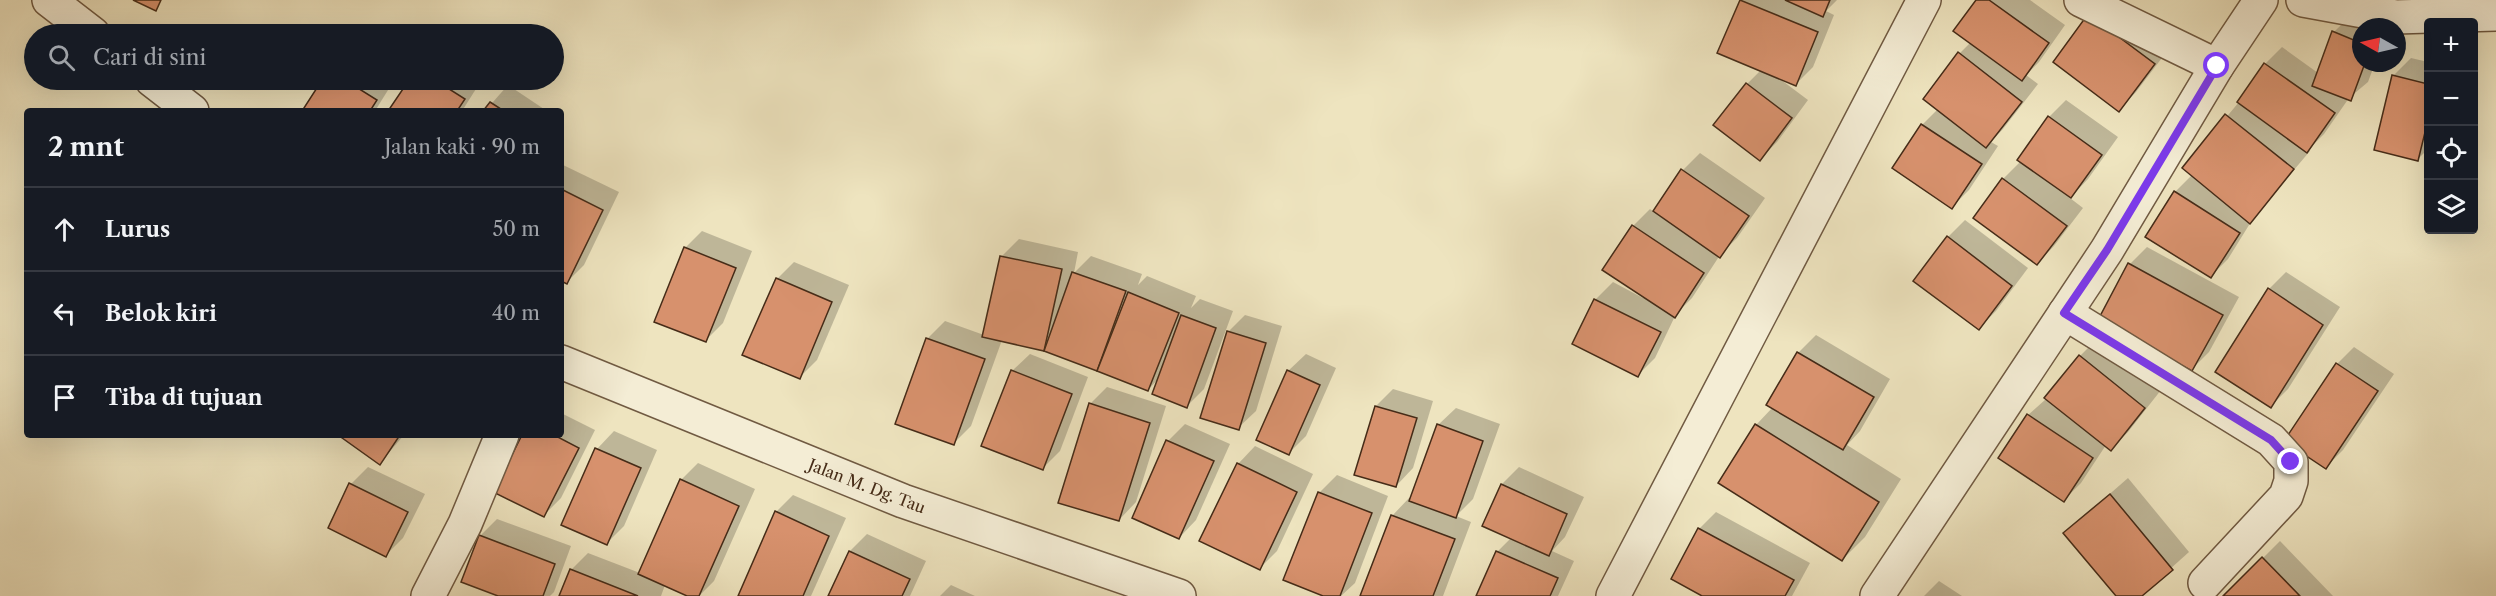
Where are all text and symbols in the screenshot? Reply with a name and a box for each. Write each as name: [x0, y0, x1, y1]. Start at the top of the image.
north arrow: [2352, 18, 2406, 72]
map controls: [2424, 18, 2478, 234]
button: +: [2424, 18, 2478, 72]
search box: [24, 24, 564, 90]
icon: search: [45, 41, 78, 74]
text: Cari di sini: [93, 44, 206, 71]
route start: [2203, 52, 2229, 78]
button: −: [2424, 72, 2478, 126]
button: locate: [2424, 126, 2478, 180]
text: 2 mnt: [48, 131, 124, 163]
text: Jalan kaki · 90 m: [384, 135, 540, 159]
button: layers: [2424, 180, 2478, 234]
icon: ahead: [48, 213, 81, 246]
text: Lurus: [105, 216, 170, 243]
text: 50 m: [493, 217, 540, 241]
icon: left: [48, 297, 81, 330]
text: Belok kiri: [105, 300, 217, 327]
text: 40 m: [492, 301, 540, 325]
icon: arrive: [48, 381, 81, 414]
text: Tiba di tujuan: [105, 384, 263, 411]
route end: [2277, 448, 2303, 474]
street label: Jalan M. Dg. Tau: [803, 453, 929, 518]

